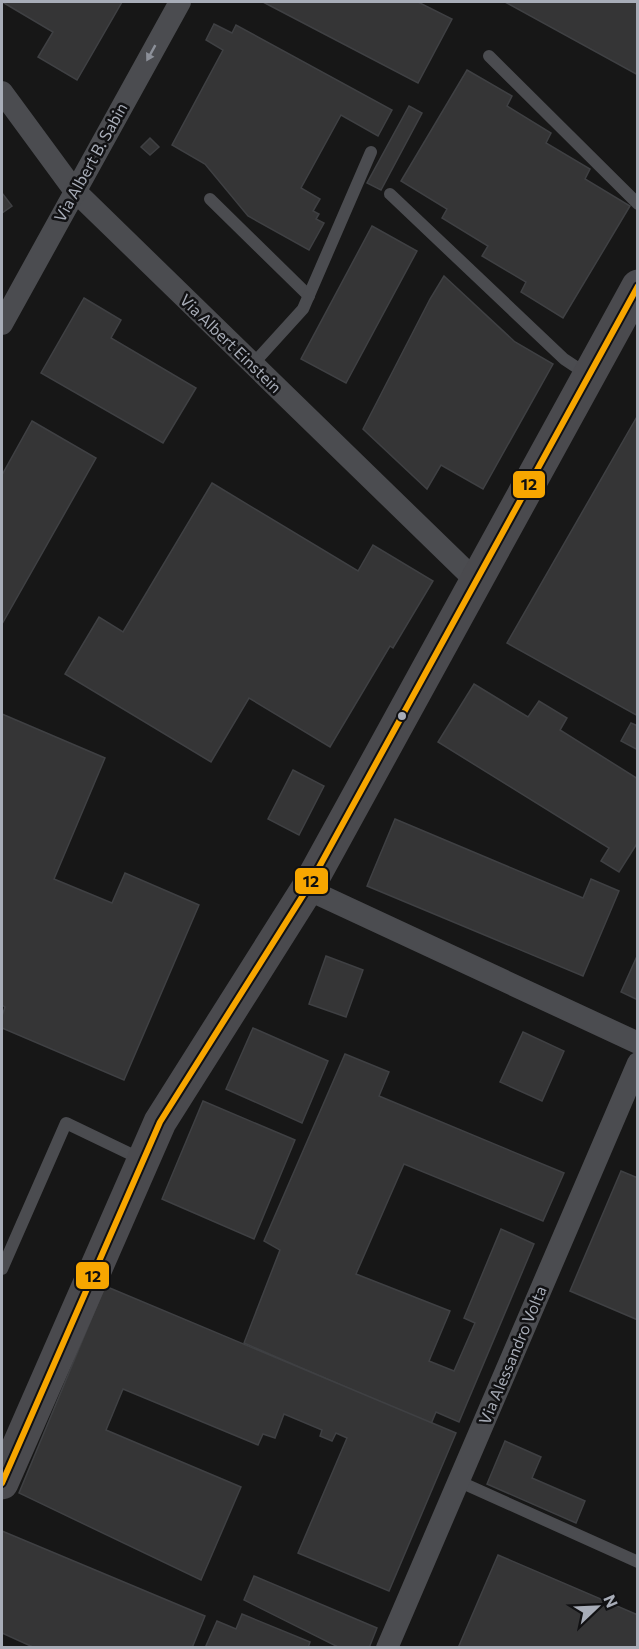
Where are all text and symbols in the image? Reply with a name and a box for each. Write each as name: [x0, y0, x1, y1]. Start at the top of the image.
one-way arrow: [146, 44, 156, 61]
street label: Via Albert B. Sabin: [49, 99, 131, 225]
street label: Via Albert Einstein: [176, 290, 286, 396]
line badge: 12: [512, 470, 546, 499]
text: 12: [521, 474, 537, 493]
unlabelled marker: [396, 710, 408, 722]
line badge: 12: [294, 867, 329, 895]
text: 12: [303, 871, 319, 890]
line badge: 12: [75, 1261, 110, 1290]
text: 12: [85, 1266, 101, 1285]
street label: Via Alessandro Volta: [474, 1283, 550, 1427]
north arrow: [567, 1577, 627, 1637]
text: N: [600, 1592, 622, 1610]

